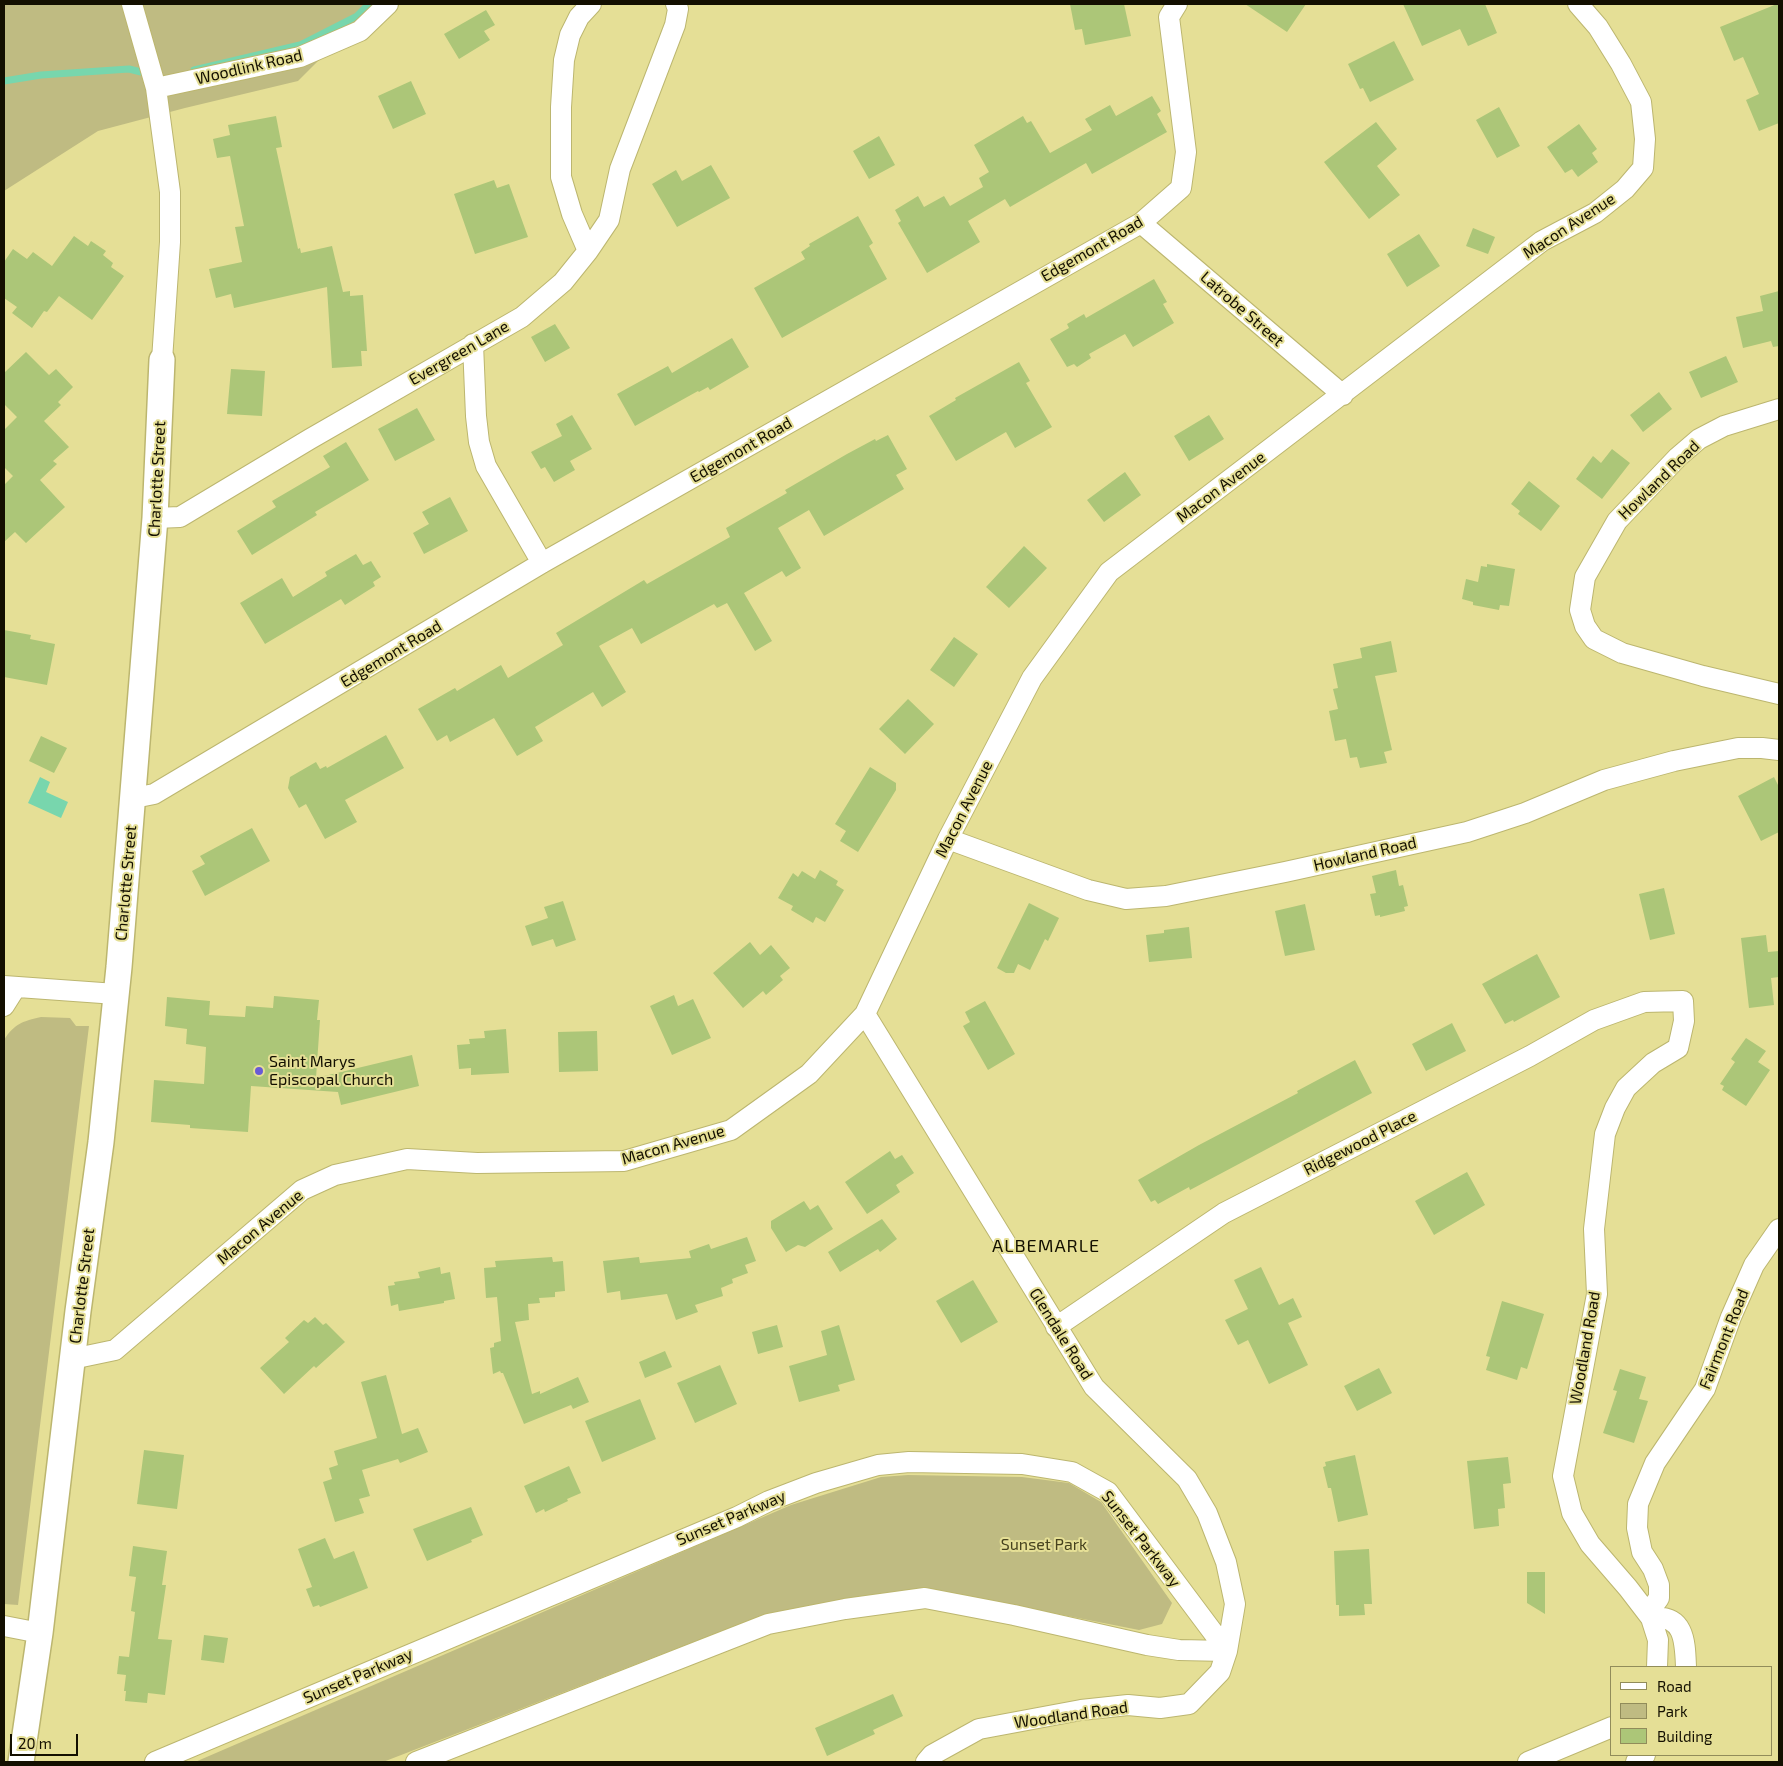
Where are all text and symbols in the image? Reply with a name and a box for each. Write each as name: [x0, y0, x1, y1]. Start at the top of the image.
street label: Woodlink Road: [194, 45, 304, 89]
street label: Macon Avenue: [1519, 189, 1619, 263]
street label: Edgemont Road: [1038, 212, 1146, 286]
street label: Latrobe Street: [1196, 268, 1288, 350]
street label: Evergreen Lane: [406, 317, 512, 389]
street label: Edgemont Road: [687, 413, 795, 487]
street label: Charlotte Street: [144, 420, 170, 538]
street label: Howland Road: [1614, 437, 1704, 523]
street label: Macon Avenue: [1173, 447, 1269, 527]
street label: Edgemont Road: [337, 616, 445, 692]
street label: Macon Avenue: [931, 757, 997, 861]
street label: Charlotte Street: [111, 824, 141, 942]
street label: Howland Road: [1312, 833, 1418, 875]
place label: Saint Marys Episcopal Church: [269, 1052, 393, 1090]
marker: Saint Marys Episcopal Church: [253, 1065, 265, 1077]
street label: Ridgewood Place: [1300, 1106, 1420, 1180]
street label: Macon Avenue: [619, 1121, 727, 1169]
street label: Macon Avenue: [213, 1186, 307, 1268]
street label: Charlotte Street: [65, 1227, 99, 1345]
district label: ALBEMARLE: [991, 1235, 1101, 1257]
street label: Glendale Road: [1025, 1285, 1097, 1383]
street label: Fairmont Road: [1695, 1286, 1753, 1392]
street label: Woodland Road: [1566, 1290, 1604, 1406]
street label: Sunset Parkway: [673, 1486, 789, 1550]
street label: Sunset Parkway: [1097, 1487, 1185, 1591]
park label: Sunset Park: [1001, 1535, 1087, 1555]
street label: Sunset Parkway: [300, 1644, 416, 1708]
legend: [1610, 1666, 1773, 1756]
text: Road: [1657, 1677, 1692, 1695]
street label: Woodland Road: [1013, 1698, 1129, 1732]
text: Park: [1657, 1702, 1688, 1720]
scale bar: [12, 1724, 80, 1756]
text: Building: [1657, 1727, 1712, 1745]
text: 20 m: [18, 1734, 52, 1752]

